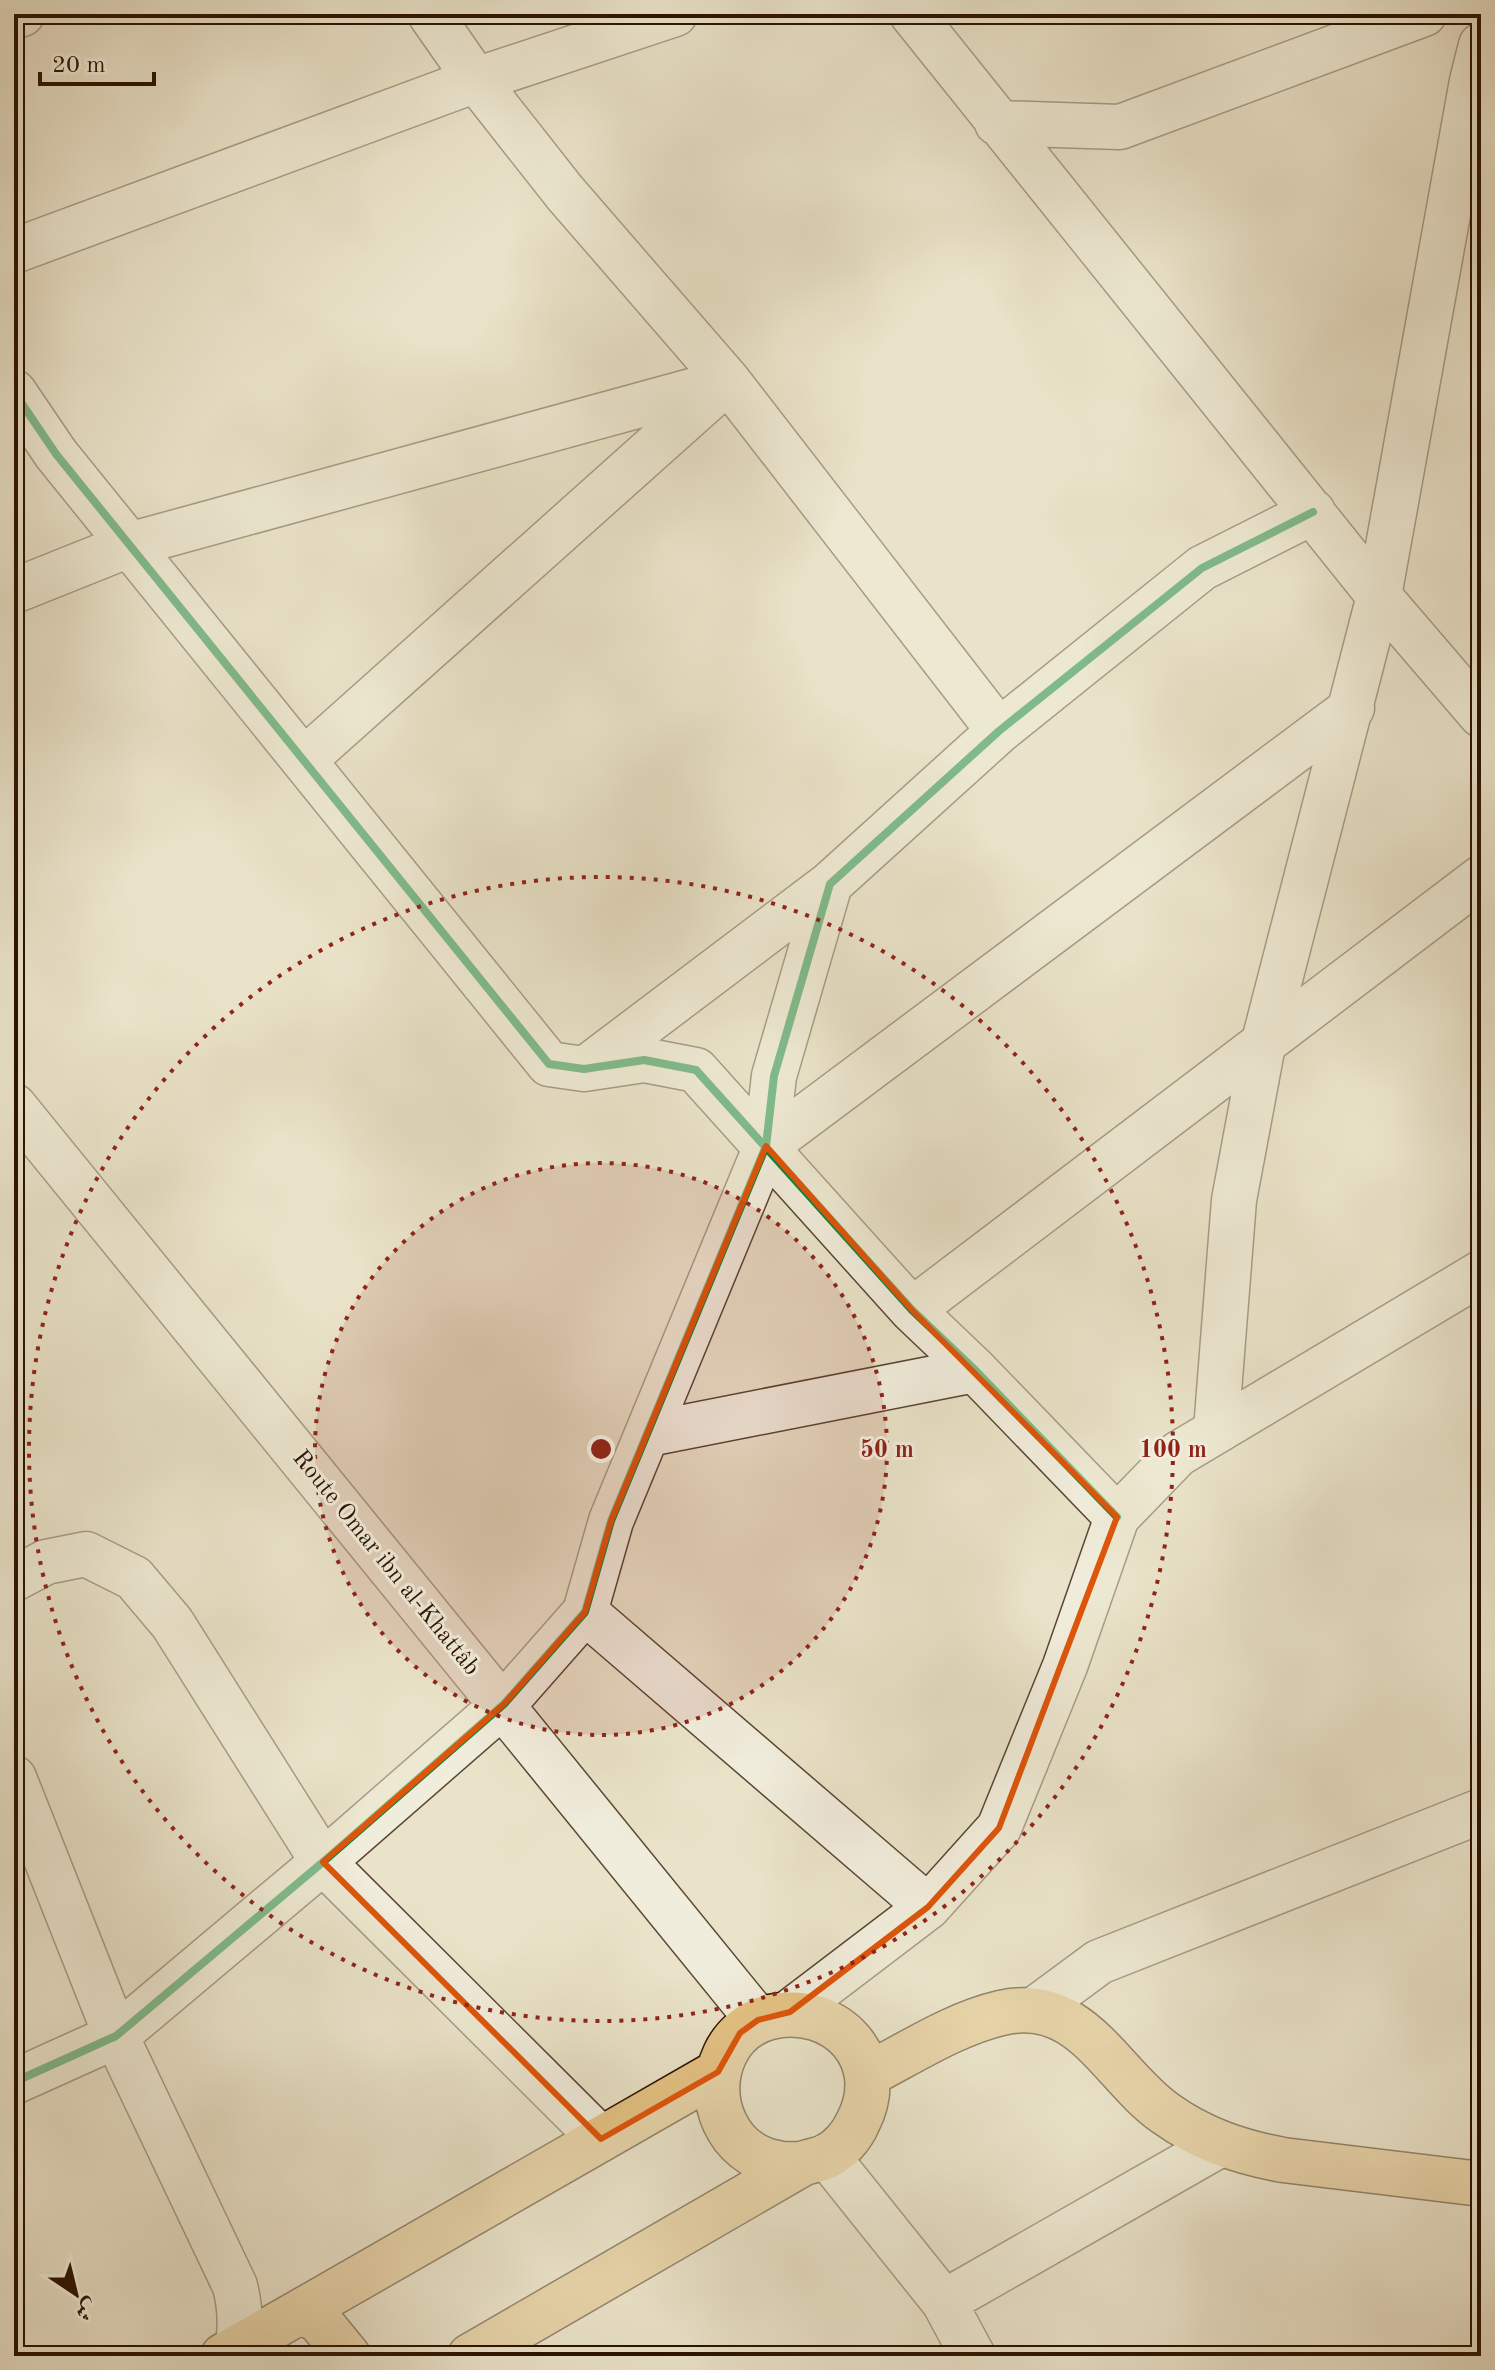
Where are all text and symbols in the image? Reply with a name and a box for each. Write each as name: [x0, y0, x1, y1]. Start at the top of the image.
scale bar: [40, 36, 154, 86]
text: 20 m: [52, 54, 106, 78]
centre of rings: [587, 1435, 615, 1463]
text: 50 m: [860, 1438, 914, 1463]
text: 100 m: [1139, 1439, 1207, 1463]
street label: Route Omar ibn al-Khattâb: [287, 1446, 484, 1680]
north arrow: [36, 2254, 116, 2334]
text: ش: [71, 2293, 102, 2324]

